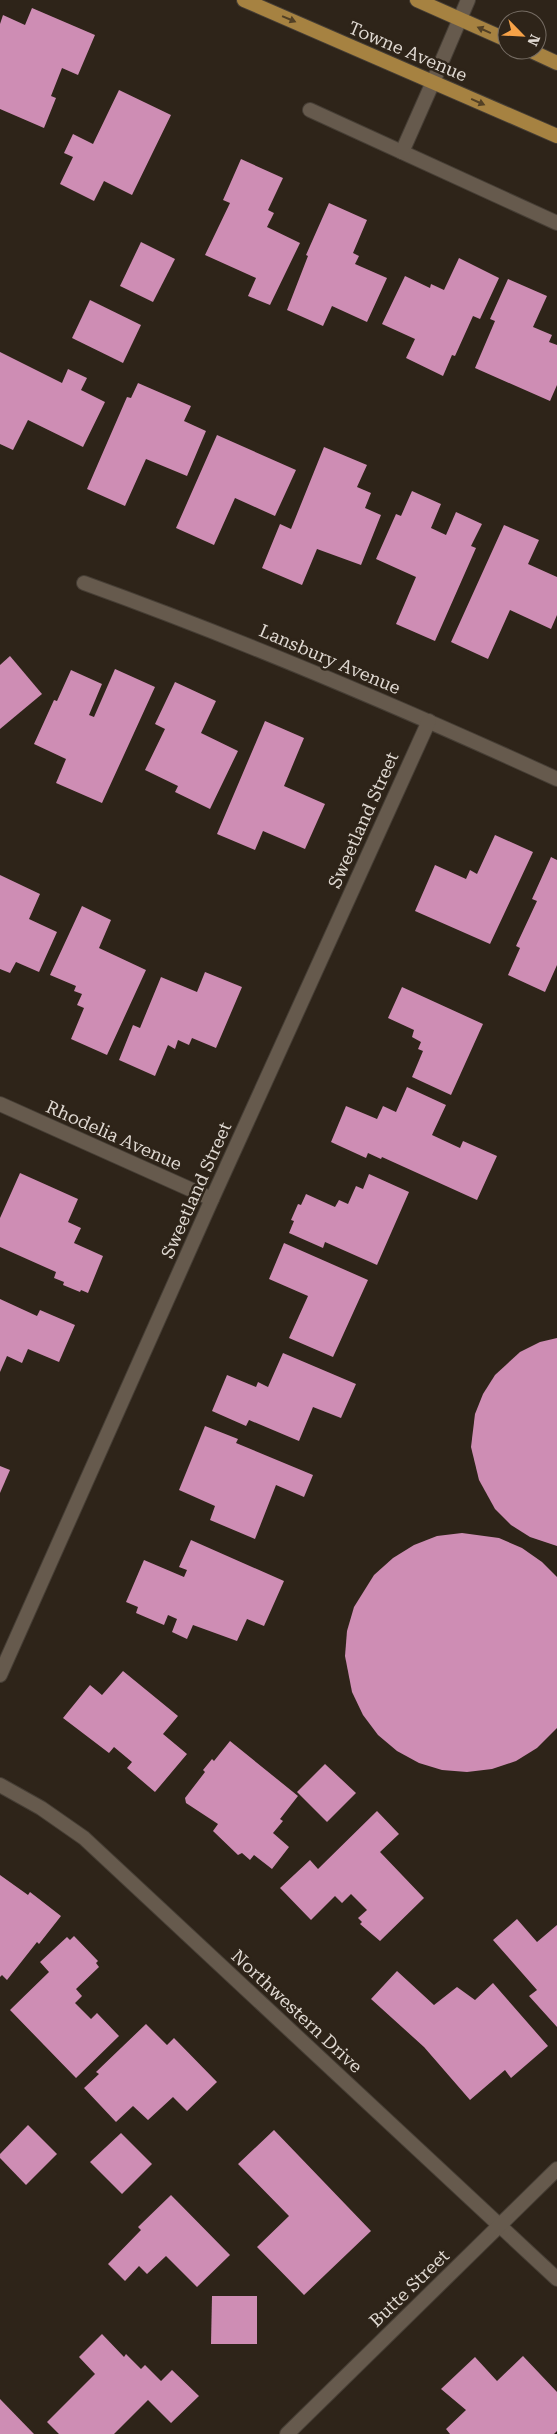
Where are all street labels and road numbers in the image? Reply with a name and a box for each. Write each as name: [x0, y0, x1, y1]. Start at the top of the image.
street label: Towne Avenue: [345, 17, 471, 86]
street label: Lansbury Avenue: [256, 620, 404, 698]
street label: Sweetland Street: [324, 748, 403, 891]
street label: Rhodelia Avenue: [43, 1096, 185, 1174]
street label: Sweetland Street: [157, 1118, 236, 1261]
street label: Northwestern Drive: [227, 1945, 367, 2077]
street label: Butte Street: [365, 2245, 453, 2331]

